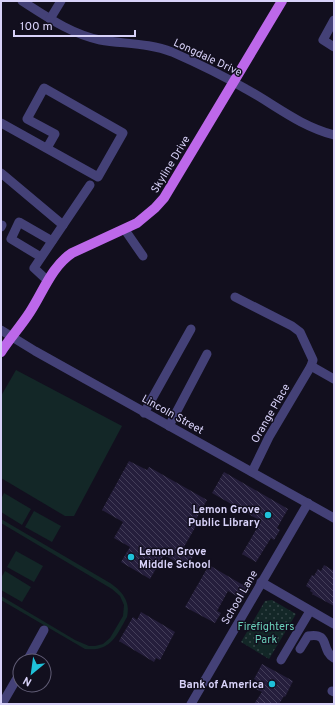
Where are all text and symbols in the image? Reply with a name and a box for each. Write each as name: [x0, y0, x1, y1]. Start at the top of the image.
scale bar: [14, 12, 135, 38]
text: 100 m: [20, 19, 53, 35]
street label: Longdale Drive: [171, 36, 244, 80]
street label: Skyline Drive: [148, 133, 194, 196]
street label: Orange Place: [248, 381, 294, 446]
street label: Lincoln Street: [139, 392, 206, 438]
place label: Lemon Grove Public Library: [188, 503, 260, 530]
marker: Lemon Grove Public Library: [263, 510, 273, 520]
place label: Lemon Grove Middle School: [139, 545, 211, 572]
marker: Lemon Grove Middle School: [126, 552, 136, 562]
street label: School Lane: [219, 568, 261, 627]
park label: Firefighters Park: [238, 620, 294, 647]
north arrow: [12, 653, 52, 693]
text: N: [21, 673, 34, 689]
place label: Bank of America: [179, 678, 264, 692]
marker: Bank of America: [267, 679, 277, 689]

